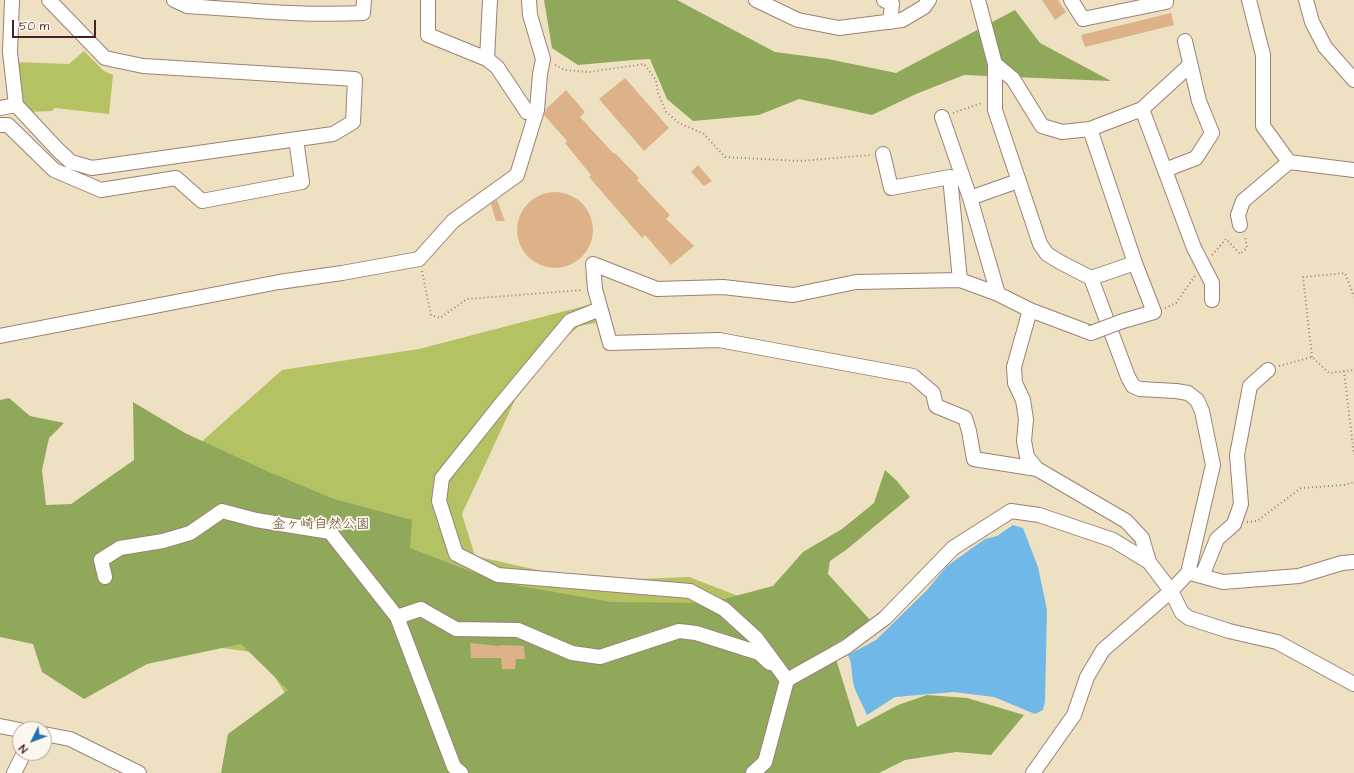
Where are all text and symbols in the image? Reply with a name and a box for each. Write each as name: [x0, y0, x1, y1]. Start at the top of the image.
scale bar: [14, 12, 98, 38]
text: 50 m: [19, 18, 49, 35]
park label: 金ヶ崎自然公園: [272, 517, 370, 533]
north arrow: [12, 721, 52, 761]
text: N: [16, 741, 31, 756]

